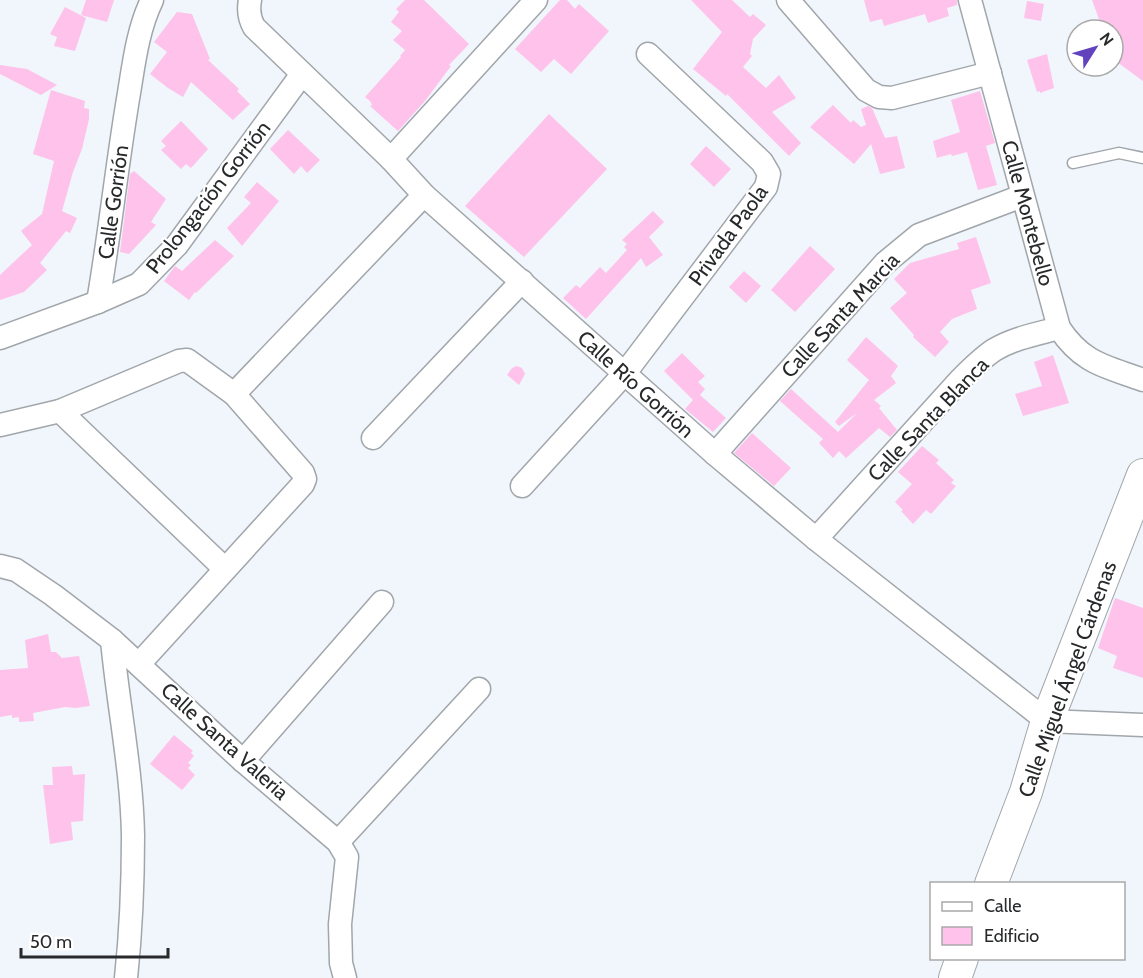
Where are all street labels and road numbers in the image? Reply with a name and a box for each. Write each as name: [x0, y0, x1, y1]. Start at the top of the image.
street label: Prolongación Gorrión: [141, 116, 275, 278]
street label: Calle Montebello: [997, 137, 1059, 289]
street label: Calle Gorrión: [93, 143, 133, 261]
street label: Privada Paola: [683, 180, 773, 290]
street label: Calle Santa Marcia: [776, 247, 904, 383]
street label: Calle Río Gorrión: [573, 325, 699, 443]
street label: Calle Santa Blanca: [862, 352, 994, 486]
street label: Calle Miguel Ángel Cárdenas: [1013, 557, 1121, 800]
street label: Calle Santa Valeria: [156, 677, 294, 805]

